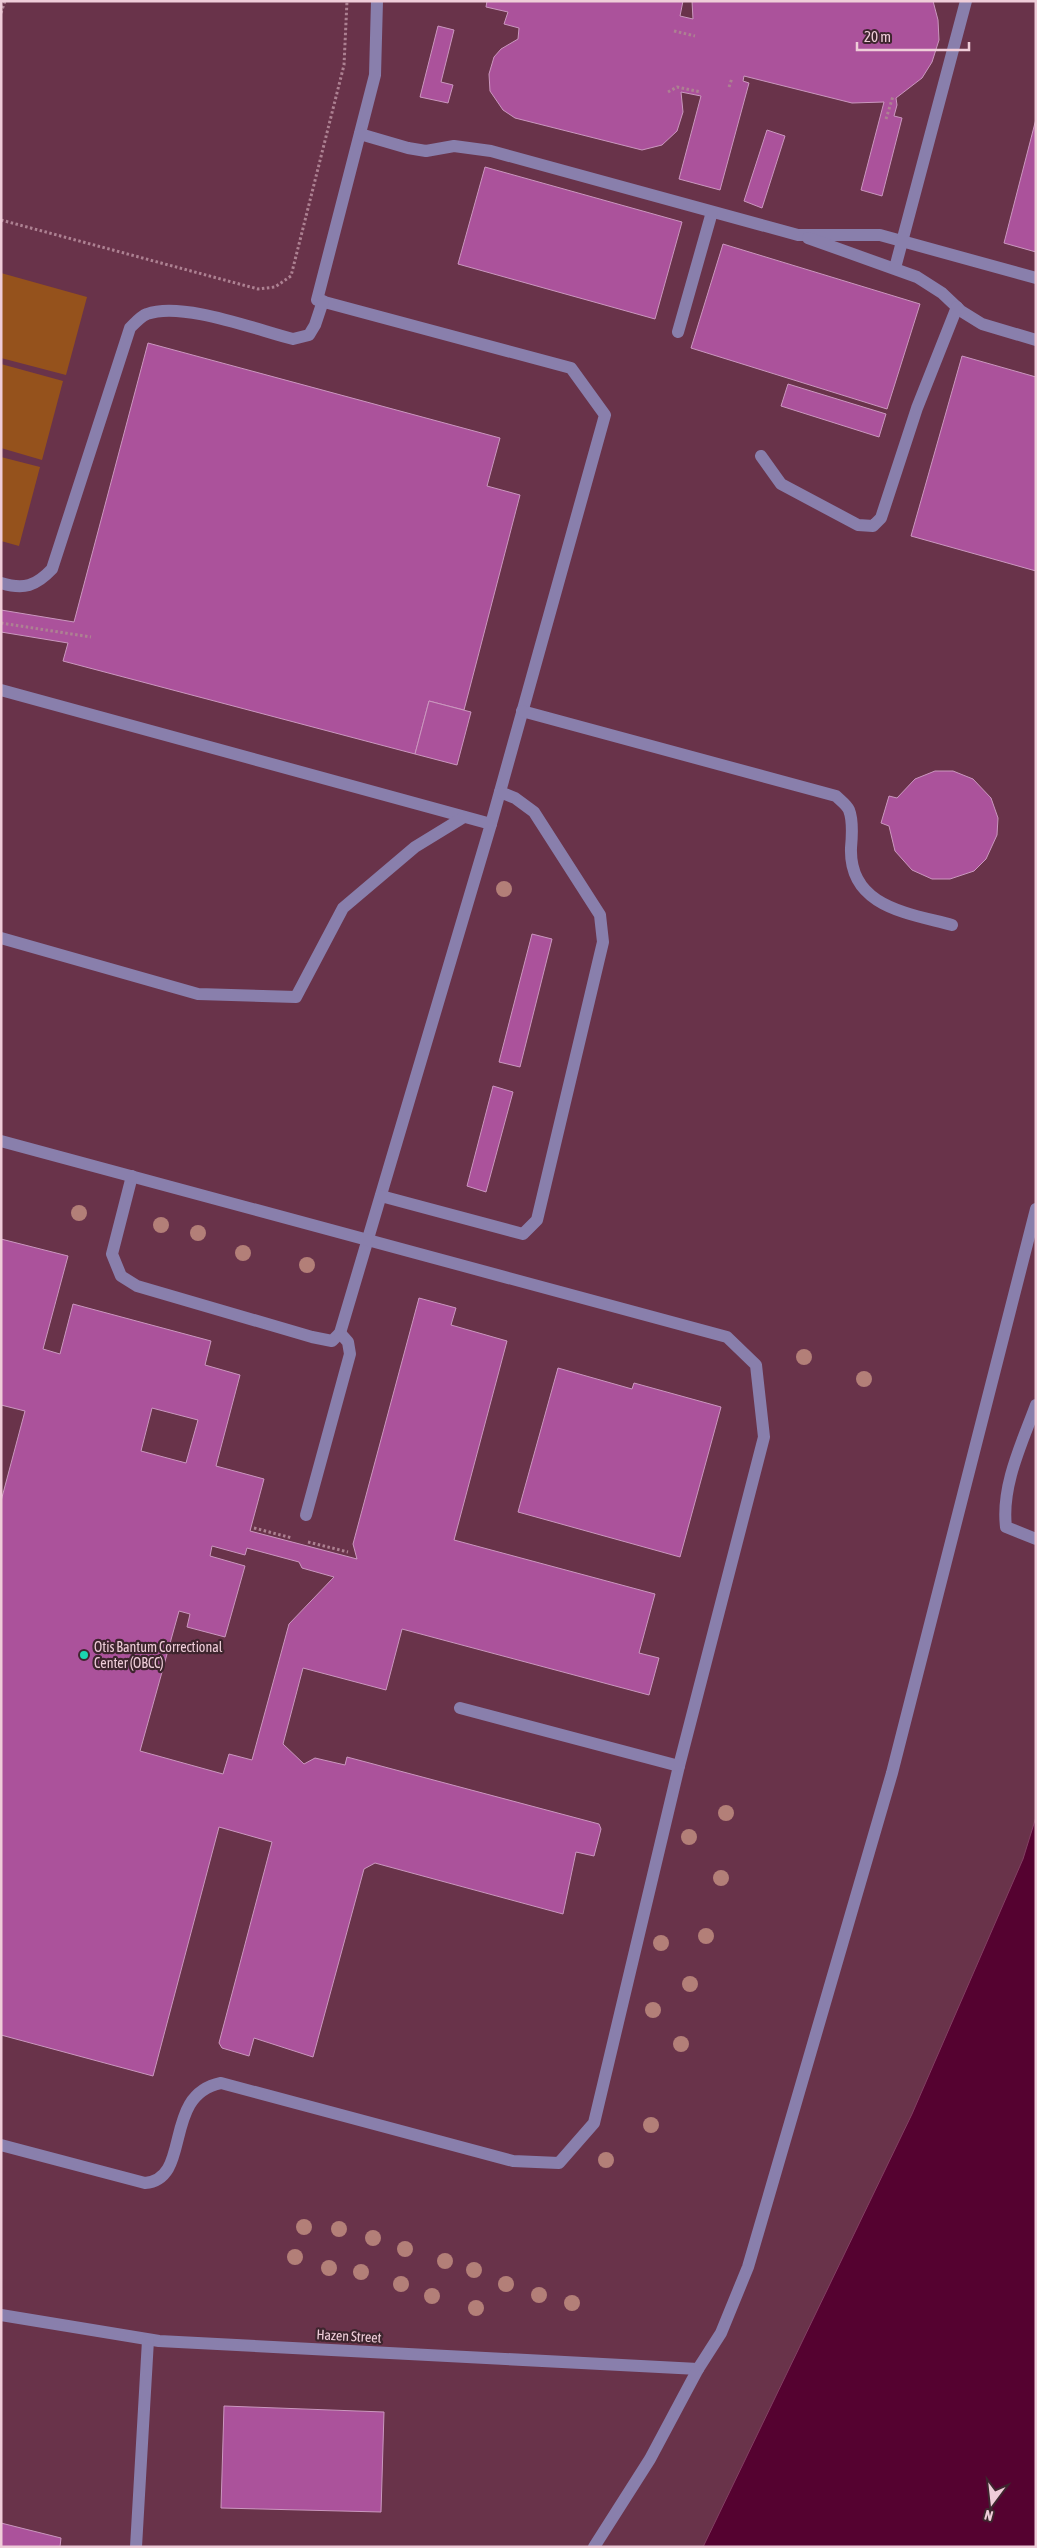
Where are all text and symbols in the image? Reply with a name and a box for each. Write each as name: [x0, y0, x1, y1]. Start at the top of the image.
scale bar: [857, 20, 970, 52]
text: 20 m: [864, 28, 891, 45]
place label: Otis Bantum Correctional Center (OBCC): [94, 1639, 223, 1671]
marker: Otis Bantum Correctional Center (OBCC): [78, 1649, 90, 1661]
street label: Hazen Street: [316, 2326, 382, 2346]
north arrow: [967, 2478, 1017, 2528]
text: N: [983, 2507, 995, 2524]

